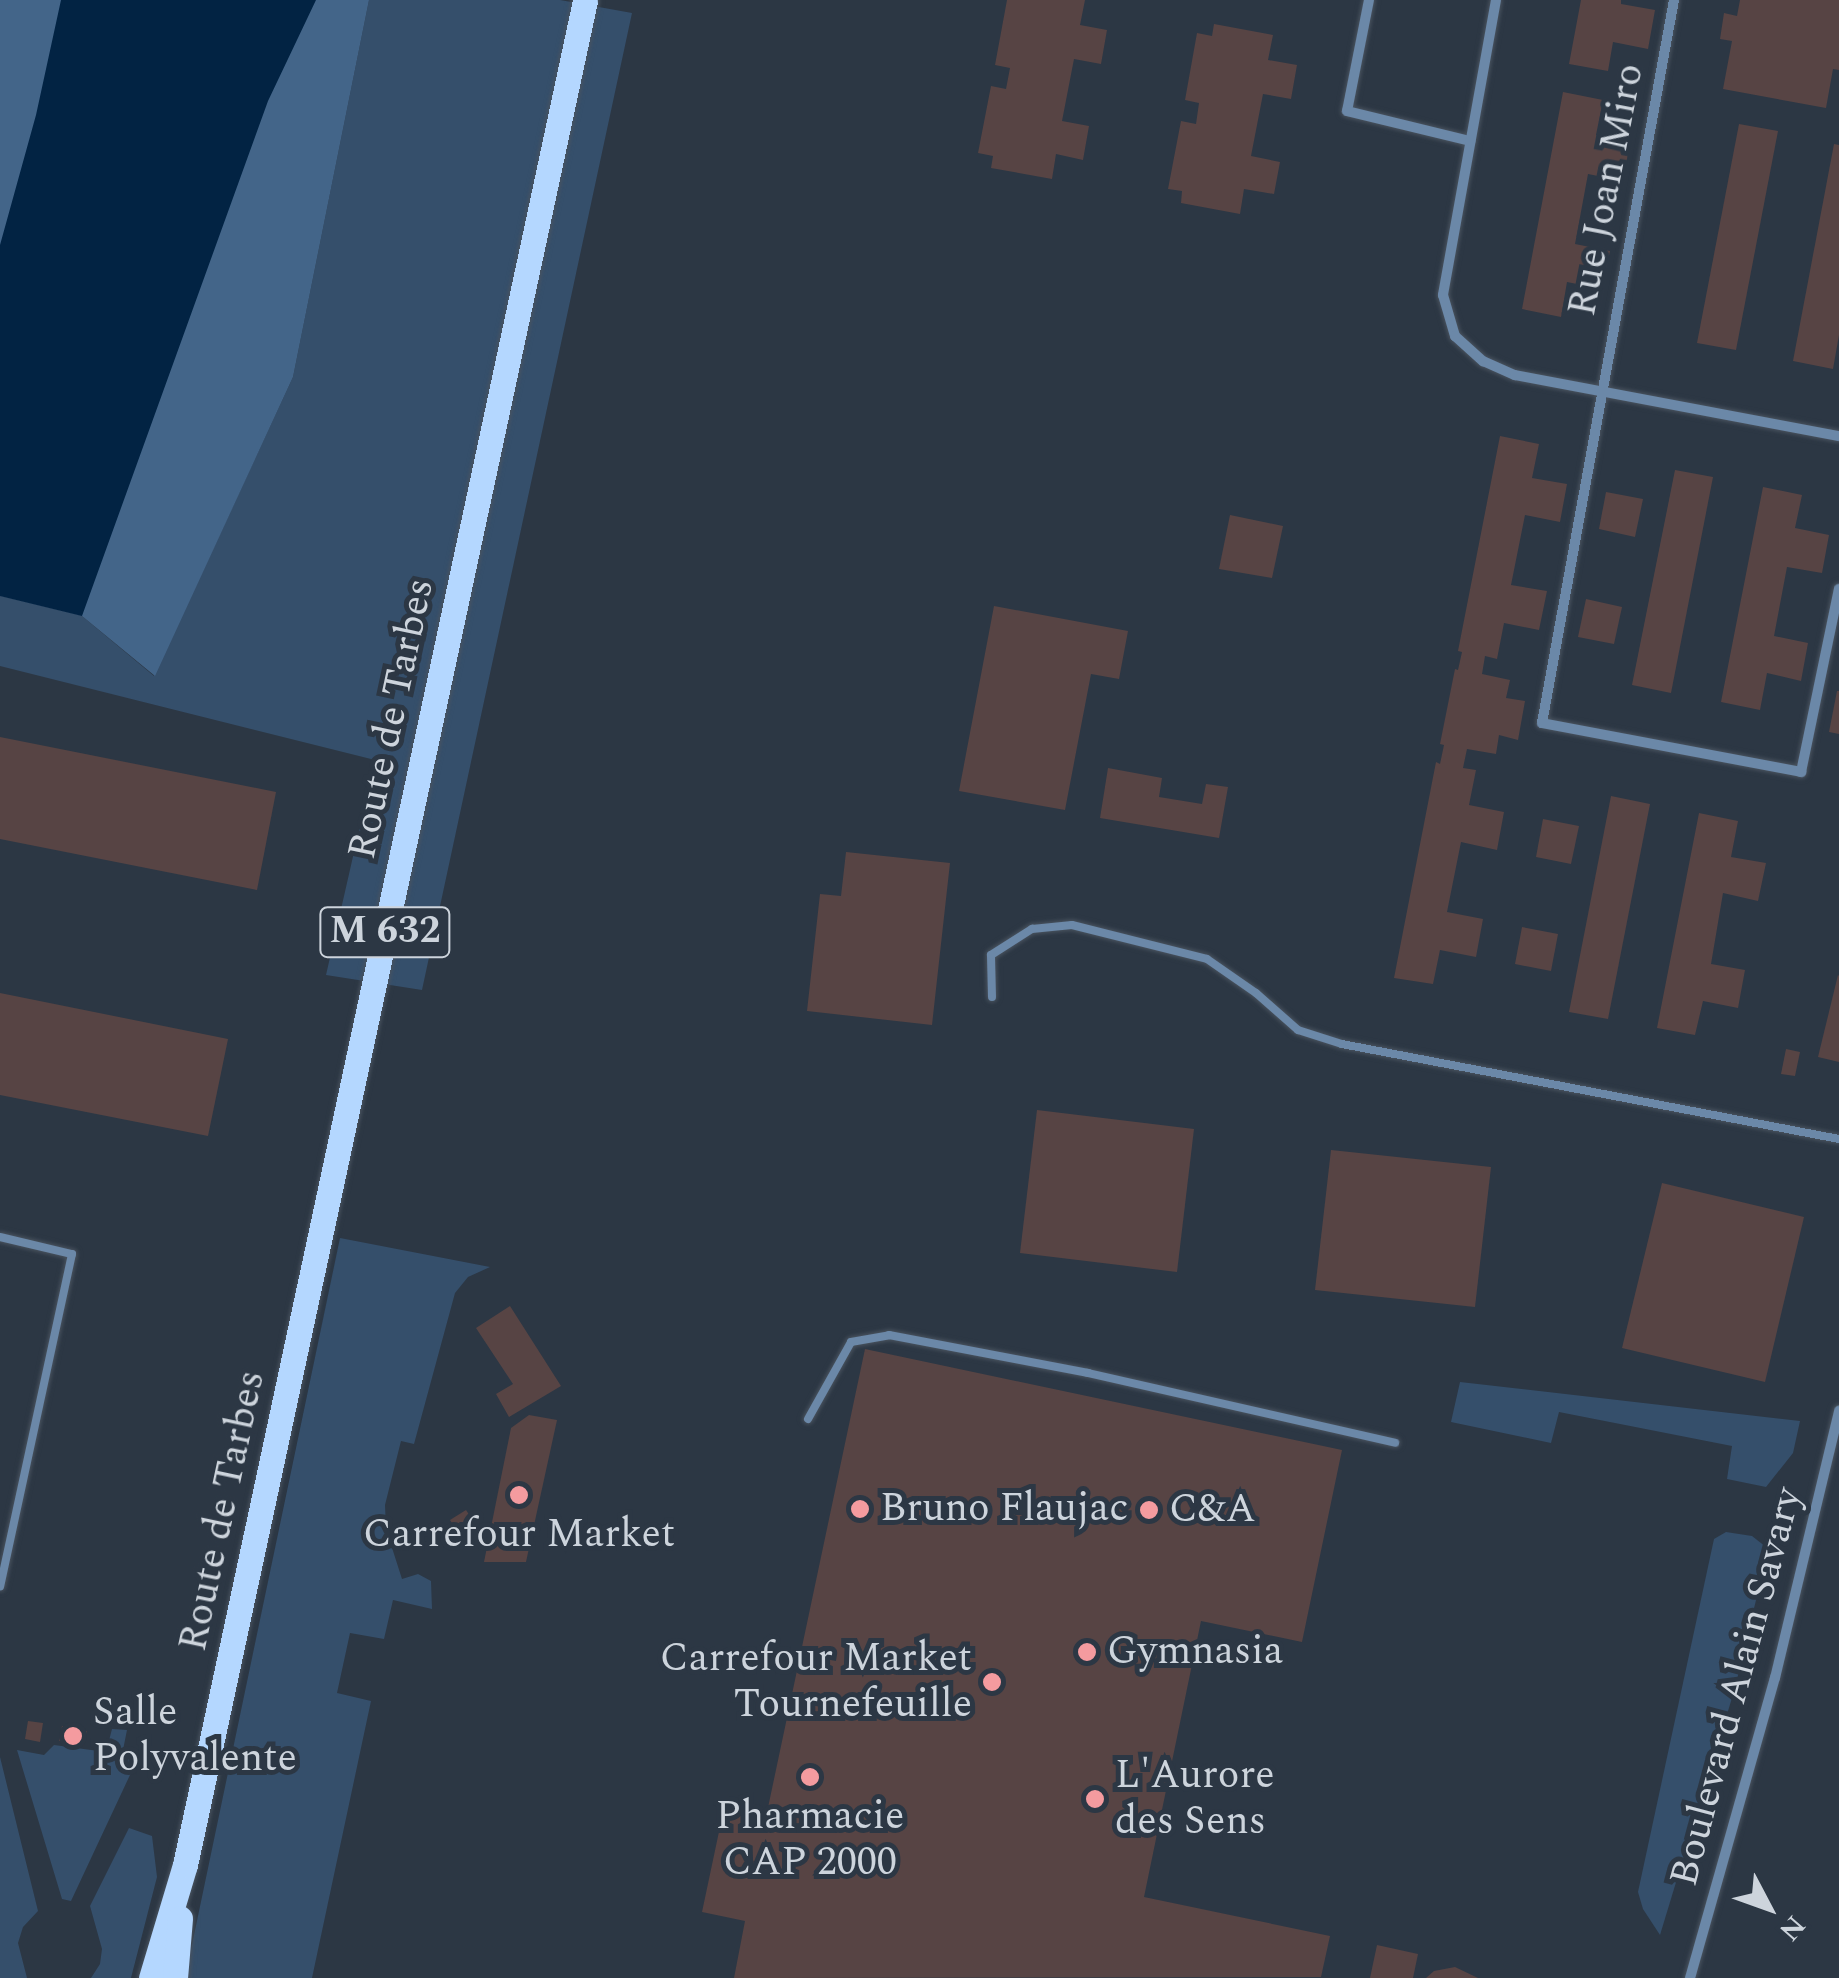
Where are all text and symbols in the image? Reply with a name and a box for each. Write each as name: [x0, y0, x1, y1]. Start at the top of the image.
street label: Rue Joan Miro: [1559, 60, 1655, 320]
street label: Route de Tarbes: [339, 574, 445, 864]
road number: M 632: [318, 899, 452, 965]
street label: Route de Tarbes: [170, 1366, 276, 1656]
street label: Boulevard Alain Savary: [1661, 1482, 1813, 1892]
marker: Carrefour Market: [508, 1484, 530, 1506]
place label: Bruno Flaujac: [880, 1485, 1128, 1533]
place label: C&A: [1169, 1486, 1256, 1534]
marker: Bruno Flaujac: [849, 1498, 871, 1520]
marker: C&A: [1138, 1499, 1160, 1521]
place label: Carrefour Market: [363, 1511, 675, 1559]
place label: Gymnasia: [1107, 1628, 1283, 1676]
place label: Carrefour Market Tournefeuille: [660, 1635, 972, 1729]
marker: Gymnasia: [1076, 1641, 1098, 1663]
marker: Carrefour Market Tournefeuille: [981, 1671, 1003, 1693]
place label: Salle Polyvalente: [93, 1689, 297, 1783]
marker: Salle Polyvalente: [62, 1725, 84, 1747]
place label: L'Aurore des Sens: [1115, 1752, 1275, 1846]
marker: Pharmacie CAP 2000: [799, 1766, 821, 1788]
marker: L'Aurore des Sens: [1084, 1788, 1106, 1810]
place label: Pharmacie CAP 2000: [716, 1793, 904, 1887]
north arrow: [1719, 1858, 1819, 1958]
text: N: [1768, 1905, 1816, 1951]

